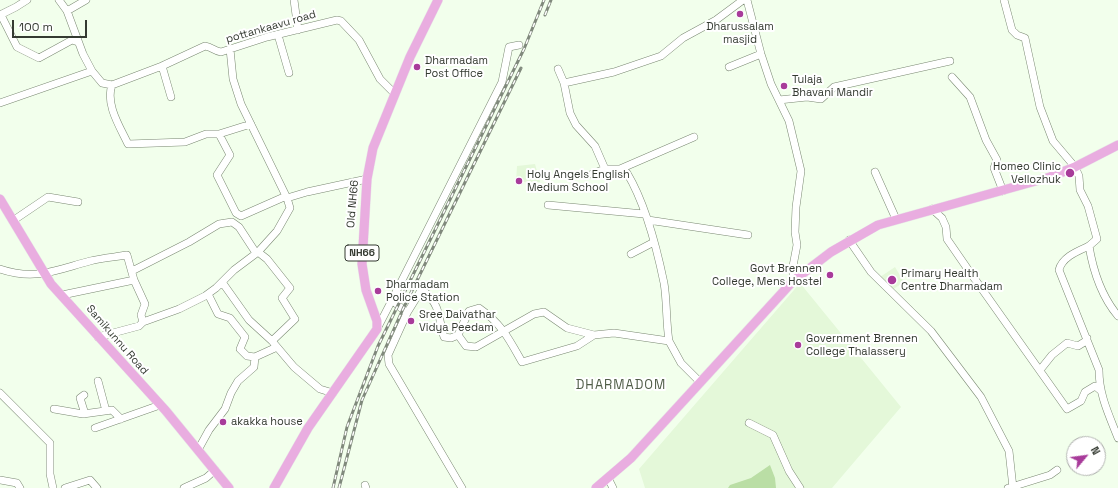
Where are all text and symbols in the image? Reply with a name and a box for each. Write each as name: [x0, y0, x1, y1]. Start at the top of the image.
street label: pottankaavu road: [224, 8, 318, 46]
marker: Dharussalam masjid: [735, 9, 745, 19]
scale bar: [14, 12, 89, 38]
text: 100 m: [19, 19, 53, 35]
place label: Dharussalam masjid: [706, 20, 774, 46]
place label: Dharmadam Post Office: [425, 54, 488, 80]
marker: Dharmadam Post Office: [412, 62, 422, 72]
place label: Tulaja Bhavani Mandir: [792, 73, 873, 99]
marker: Tulaja Bhavani Mandir: [779, 81, 789, 91]
place label: Homeo Clinic Vellozhuk: [993, 160, 1061, 186]
marker: Homeo Clinic Vellozhuk: [1064, 167, 1076, 179]
place label: Holy Angels English Medium School: [527, 168, 630, 194]
marker: Holy Angels English Medium School: [514, 176, 524, 186]
street label: Old NH66: [344, 180, 362, 228]
road number: NH66: [345, 245, 379, 261]
place label: Govt Brennen College, Mens Hostel: [712, 262, 822, 288]
place label: Primary Health Centre Dharmadam: [901, 267, 1003, 293]
marker: Govt Brennen College, Mens Hostel: [825, 270, 835, 280]
marker: Primary Health Centre Dharmadam: [886, 274, 898, 286]
place label: Dharmadam Police Station: [386, 278, 460, 304]
marker: Dharmadam Police Station: [373, 286, 383, 296]
street label: Samikunnu Road: [83, 303, 151, 377]
place label: Sree Daivathar Vidya Peedam: [419, 308, 496, 334]
marker: Sree Daivathar Vidya Peedam: [406, 316, 416, 326]
place label: Government Brennen College Thalassery: [806, 332, 918, 358]
marker: Government Brennen College Thalassery: [793, 340, 803, 350]
district label: DHARMADOM: [576, 377, 666, 393]
place label: akakka house: [231, 415, 303, 429]
marker: akakka house: [218, 417, 228, 427]
north arrow: [1066, 436, 1106, 476]
text: N: [1088, 444, 1104, 457]

